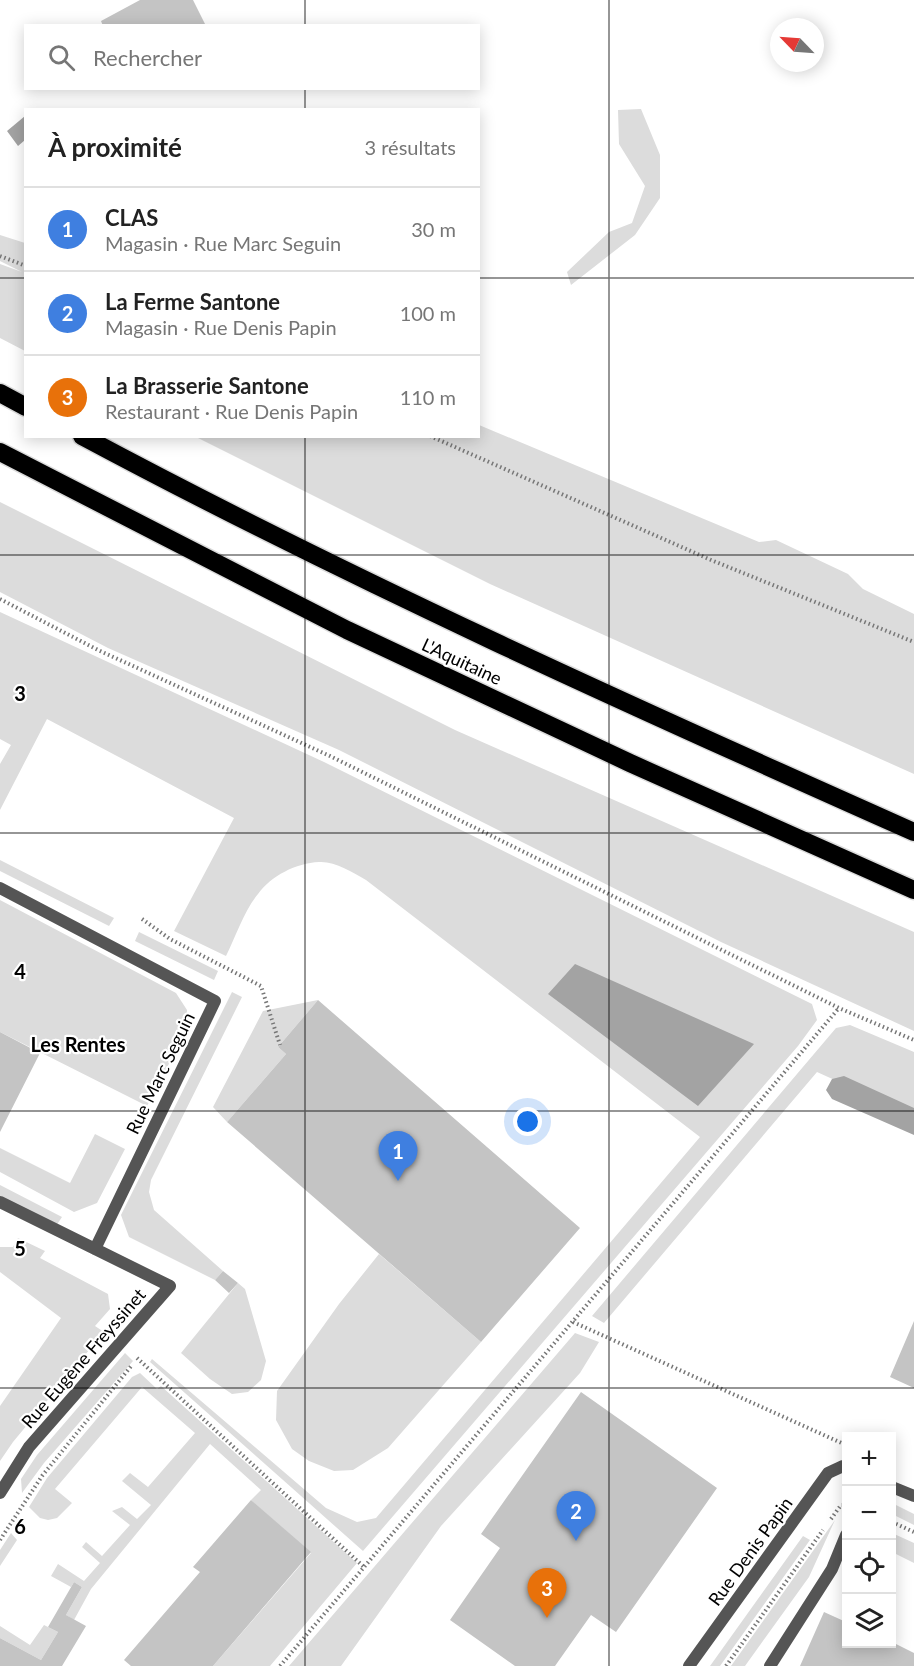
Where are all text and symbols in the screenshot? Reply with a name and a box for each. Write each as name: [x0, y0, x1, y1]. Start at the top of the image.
north arrow: [770, 18, 824, 72]
search box: [24, 24, 480, 90]
icon: search: [45, 41, 78, 74]
text: Rechercher: [93, 44, 202, 71]
text: À proximité: [48, 131, 182, 163]
text: 3 résultats: [365, 135, 456, 159]
text: CLAS: [105, 204, 158, 231]
text: 1: [62, 217, 73, 241]
text: 30 m: [411, 217, 456, 241]
text: Magasin · Rue Marc Seguin: [105, 231, 341, 255]
text: La Ferme Santone: [105, 288, 280, 315]
text: 2: [62, 301, 73, 325]
text: 100 m: [400, 301, 456, 325]
text: Magasin · Rue Denis Papin: [105, 315, 337, 339]
text: La Brasserie Santone: [105, 372, 309, 399]
text: 3: [62, 385, 73, 409]
text: 110 m: [400, 385, 456, 409]
text: Restaurant · Rue Denis Papin: [105, 399, 358, 423]
street label: L'Aquitaine: [418, 633, 506, 689]
text: 3: [14, 681, 26, 705]
text: 4: [14, 959, 26, 983]
street label: Rue Marc Seguin: [121, 1008, 199, 1138]
district label: Les Rentes: [30, 1032, 126, 1056]
your location: [513, 1107, 542, 1136]
pin: 1: [378, 1132, 418, 1181]
text: 5: [14, 1236, 26, 1260]
street label: Rue Eugène Freyssinet: [16, 1283, 150, 1432]
map controls: [842, 1432, 896, 1648]
button: +: [842, 1432, 896, 1486]
button: −: [842, 1486, 896, 1540]
pin: 2: [556, 1492, 596, 1541]
street label: Rue Denis Papin: [703, 1492, 797, 1610]
text: 6: [14, 1514, 26, 1538]
button: locate: [842, 1540, 896, 1594]
pin: 3: [528, 1568, 566, 1618]
button: layers: [842, 1594, 896, 1648]

